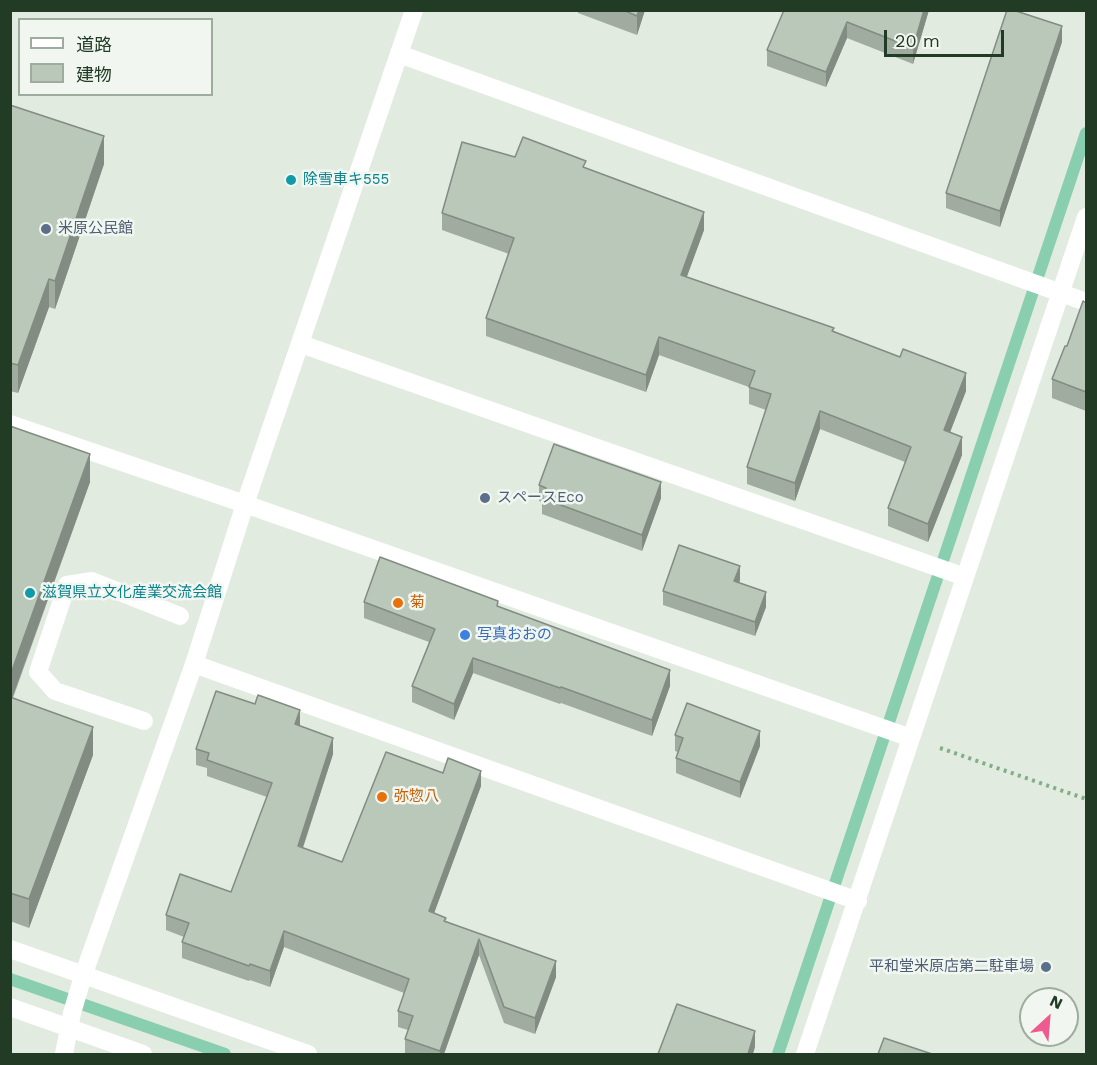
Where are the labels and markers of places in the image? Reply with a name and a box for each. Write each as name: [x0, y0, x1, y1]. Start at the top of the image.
place label: 除雪車キ555: [303, 171, 389, 189]
marker: 除雪車キ555: [284, 173, 298, 187]
place label: 米原公民館: [58, 220, 133, 238]
marker: 米原公民館: [39, 222, 53, 236]
place label: スペースEco: [497, 489, 584, 507]
marker: スペースEco: [478, 491, 492, 505]
place label: 滋賀県立文化産業交流会館: [42, 584, 222, 602]
marker: 滋賀県立文化産業交流会館: [23, 586, 37, 600]
place label: 菊: [410, 594, 425, 612]
marker: 菊: [391, 596, 405, 610]
place label: 写真おおの: [477, 626, 552, 644]
marker: 写真おおの: [458, 628, 472, 642]
place label: 弥惣八: [394, 788, 439, 806]
marker: 弥惣八: [375, 790, 389, 804]
place label: 平和堂米原店第二駐車場: [869, 958, 1034, 976]
marker: 平和堂米原店第二駐車場: [1039, 960, 1053, 974]

